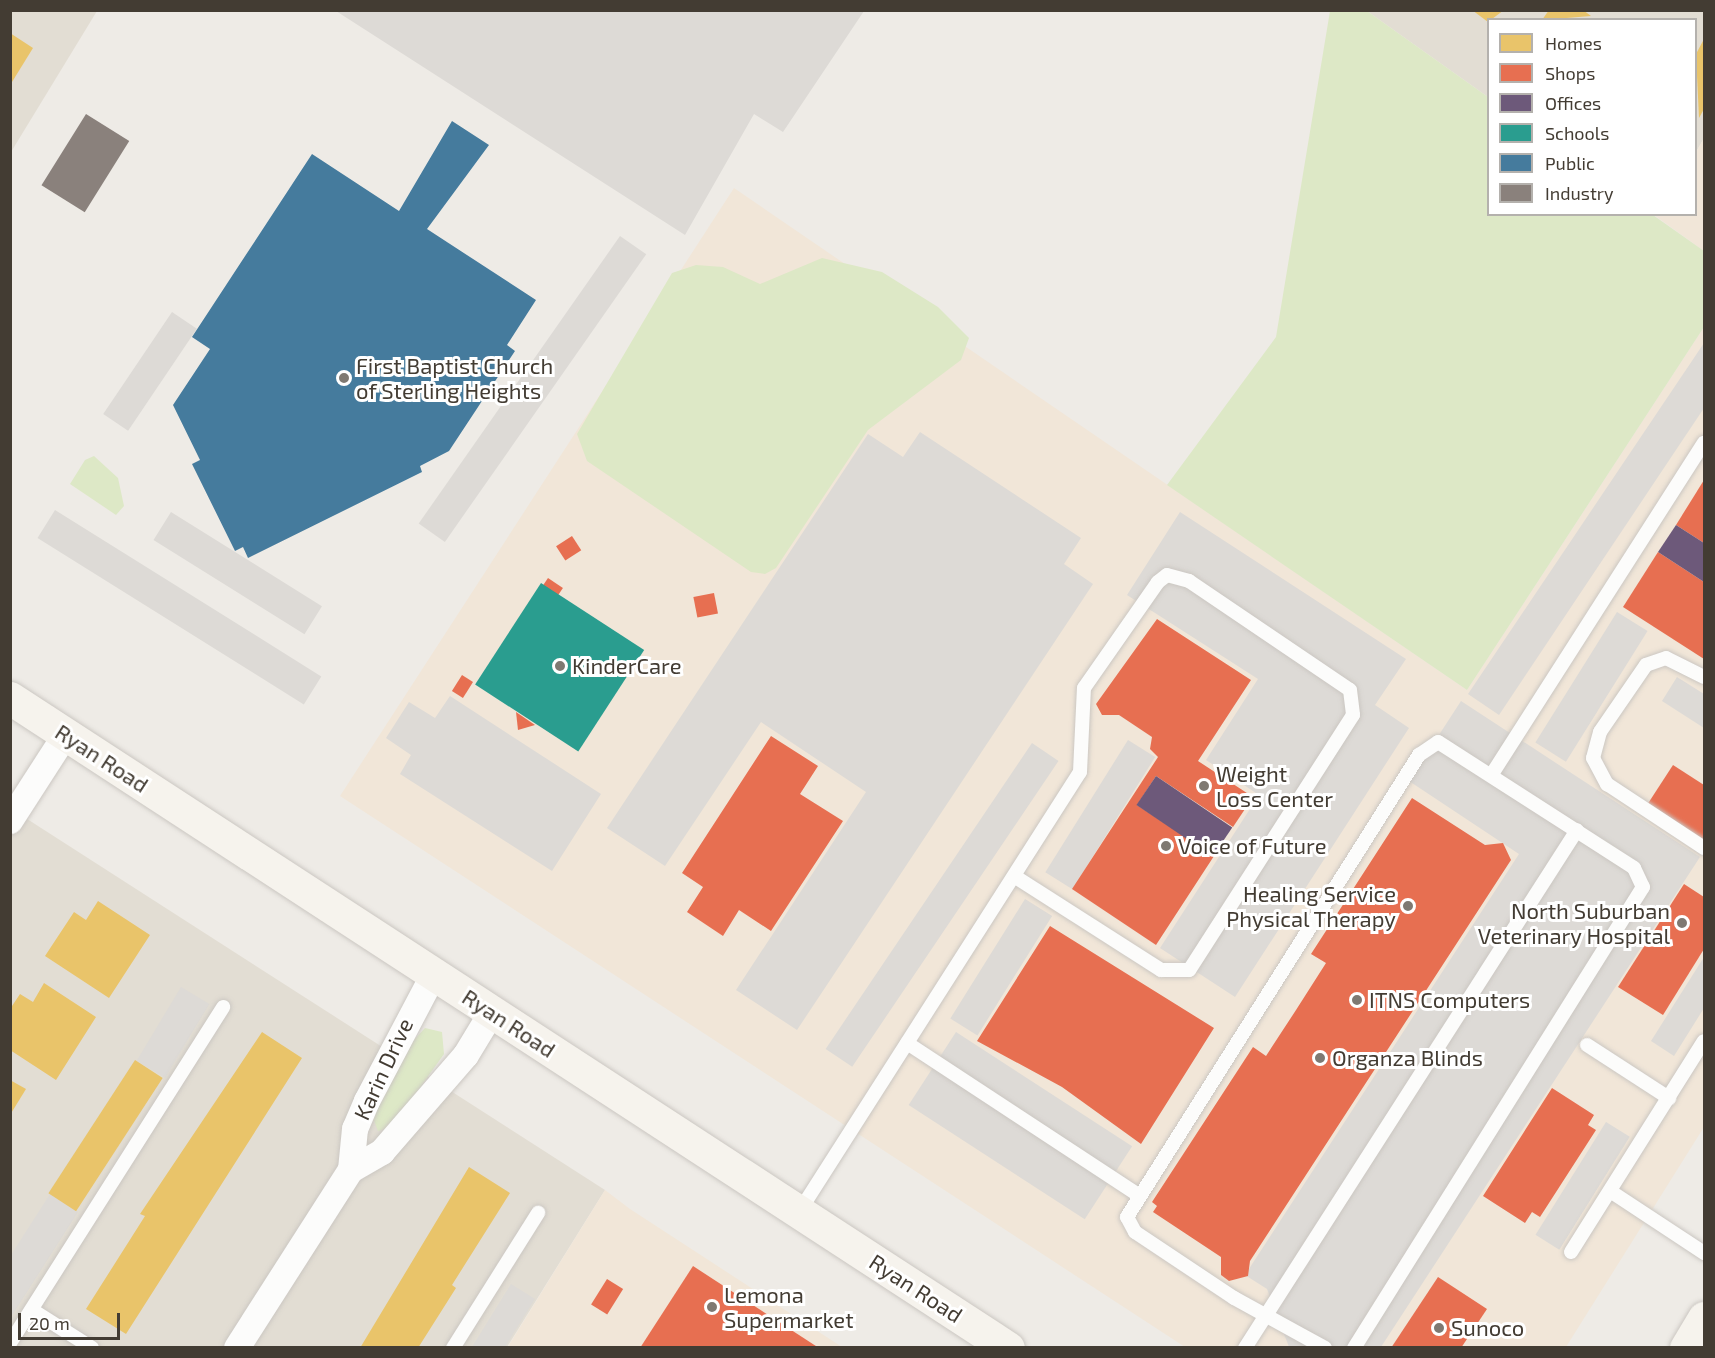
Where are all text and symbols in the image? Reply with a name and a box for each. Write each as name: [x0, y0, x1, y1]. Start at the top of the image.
legend: [1487, 18, 1697, 216]
text: Homes: [1545, 32, 1602, 54]
text: Shops: [1545, 62, 1595, 84]
text: Offices: [1545, 92, 1601, 114]
text: Schools: [1545, 122, 1609, 144]
text: Public: [1545, 152, 1595, 174]
text: Industry: [1545, 182, 1614, 204]
place label: First Baptist Church of Sterling Heights: [356, 352, 553, 404]
marker: First Baptist Church of Sterling Heights: [337, 371, 351, 385]
place label: KinderCare: [572, 653, 681, 679]
marker: KinderCare: [553, 659, 567, 673]
street label: Ryan Road: [51, 718, 153, 798]
place label: Weight Loss Center: [1216, 760, 1333, 812]
marker: Weight Loss Center: [1197, 779, 1211, 793]
place label: Voice of Future: [1178, 833, 1327, 859]
marker: Voice of Future: [1159, 839, 1173, 853]
place label: Healing Service Physical Therapy: [1225, 880, 1396, 932]
place label: North Suburban Veterinary Hospital: [1477, 897, 1670, 948]
marker: Healing Service Physical Therapy: [1401, 899, 1415, 913]
marker: North Suburban Veterinary Hospital: [1675, 916, 1689, 930]
street label: Ryan Road: [458, 983, 560, 1063]
place label: ITNS Computers: [1369, 987, 1530, 1013]
marker: ITNS Computers: [1350, 993, 1364, 1007]
street label: Karin Drive: [348, 1014, 418, 1124]
place label: Organza Blinds: [1332, 1045, 1483, 1071]
marker: Organza Blinds: [1313, 1051, 1327, 1065]
street label: Ryan Road: [865, 1248, 967, 1328]
place label: Lemona Supermarket: [724, 1281, 854, 1332]
marker: Lemona Supermarket: [705, 1300, 719, 1314]
scale bar: [21, 1301, 123, 1339]
text: 20 m: [29, 1312, 70, 1334]
place label: Sunoco: [1451, 1315, 1524, 1341]
marker: Sunoco: [1432, 1321, 1446, 1335]

